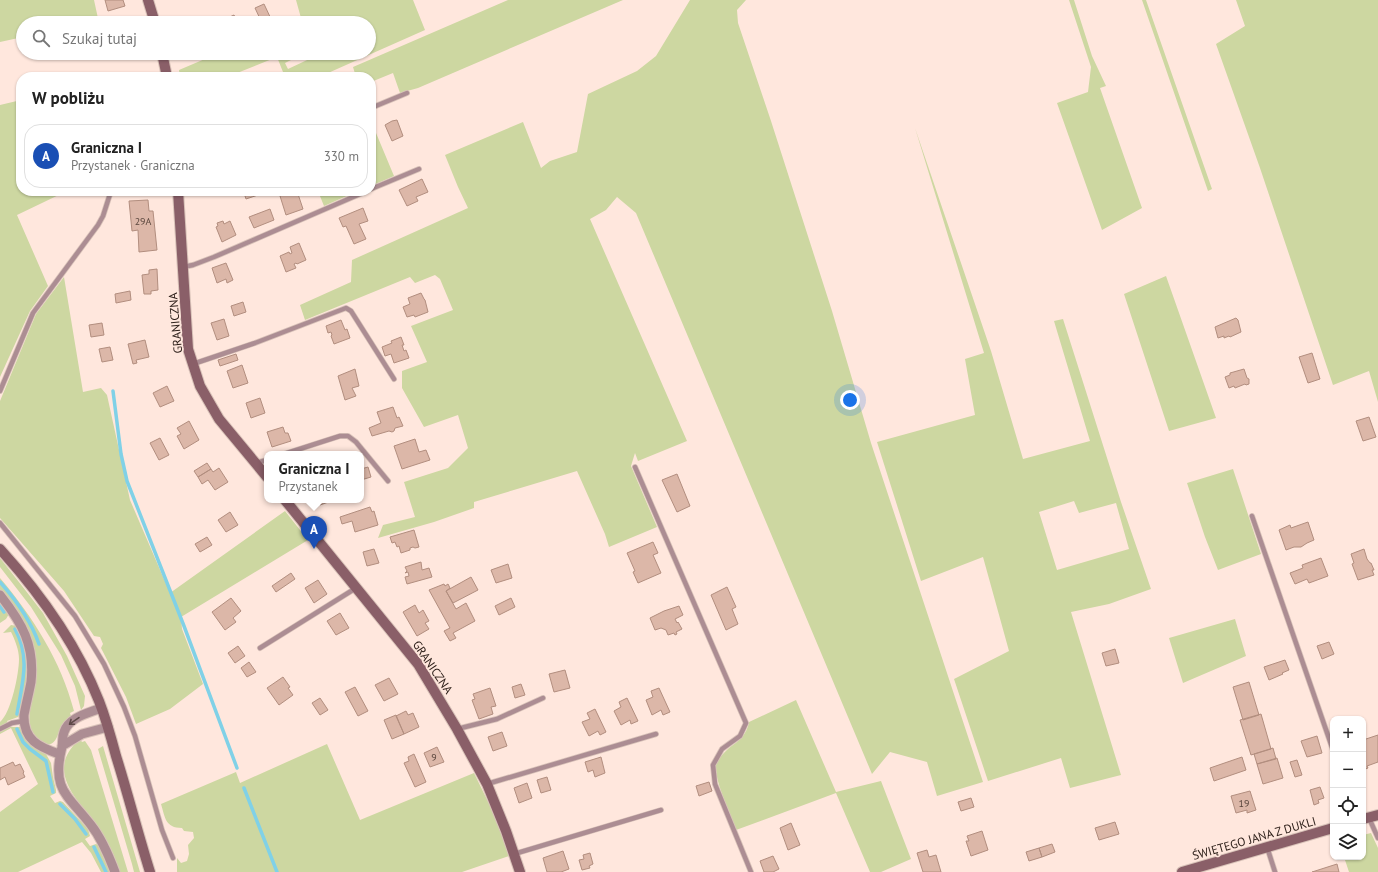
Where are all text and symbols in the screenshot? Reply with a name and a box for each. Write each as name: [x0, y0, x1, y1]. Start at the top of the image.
search box: [16, 16, 376, 60]
icon: search: [30, 27, 52, 49]
text: Szukaj tutaj: [62, 29, 137, 48]
text: W pobliżu: [32, 87, 104, 109]
text: Graniczna I: [71, 138, 142, 157]
text: A: [42, 148, 50, 165]
text: 330 m: [324, 148, 359, 165]
text: Przystanek · Graniczna: [71, 157, 195, 174]
house number: 29A: [135, 215, 152, 228]
street label: GRANICZNA: [165, 292, 185, 354]
your location: [840, 390, 860, 410]
popup: [264, 451, 364, 503]
text: Graniczna I: [279, 459, 349, 478]
text: Przystanek: [279, 478, 338, 495]
pin: A: [301, 516, 327, 549]
street label: GRANICZNA: [410, 638, 456, 696]
map controls: [1330, 716, 1366, 860]
button: +: [1330, 716, 1366, 752]
one-way arrow: [68, 717, 80, 725]
house number: 9: [431, 751, 437, 764]
button: −: [1330, 752, 1366, 788]
button: locate: [1330, 788, 1366, 824]
house number: 19: [1239, 797, 1249, 810]
street label: ŚWIĘTEGO JANA Z DUKLI: [1190, 813, 1318, 863]
button: layers: [1330, 824, 1366, 860]

